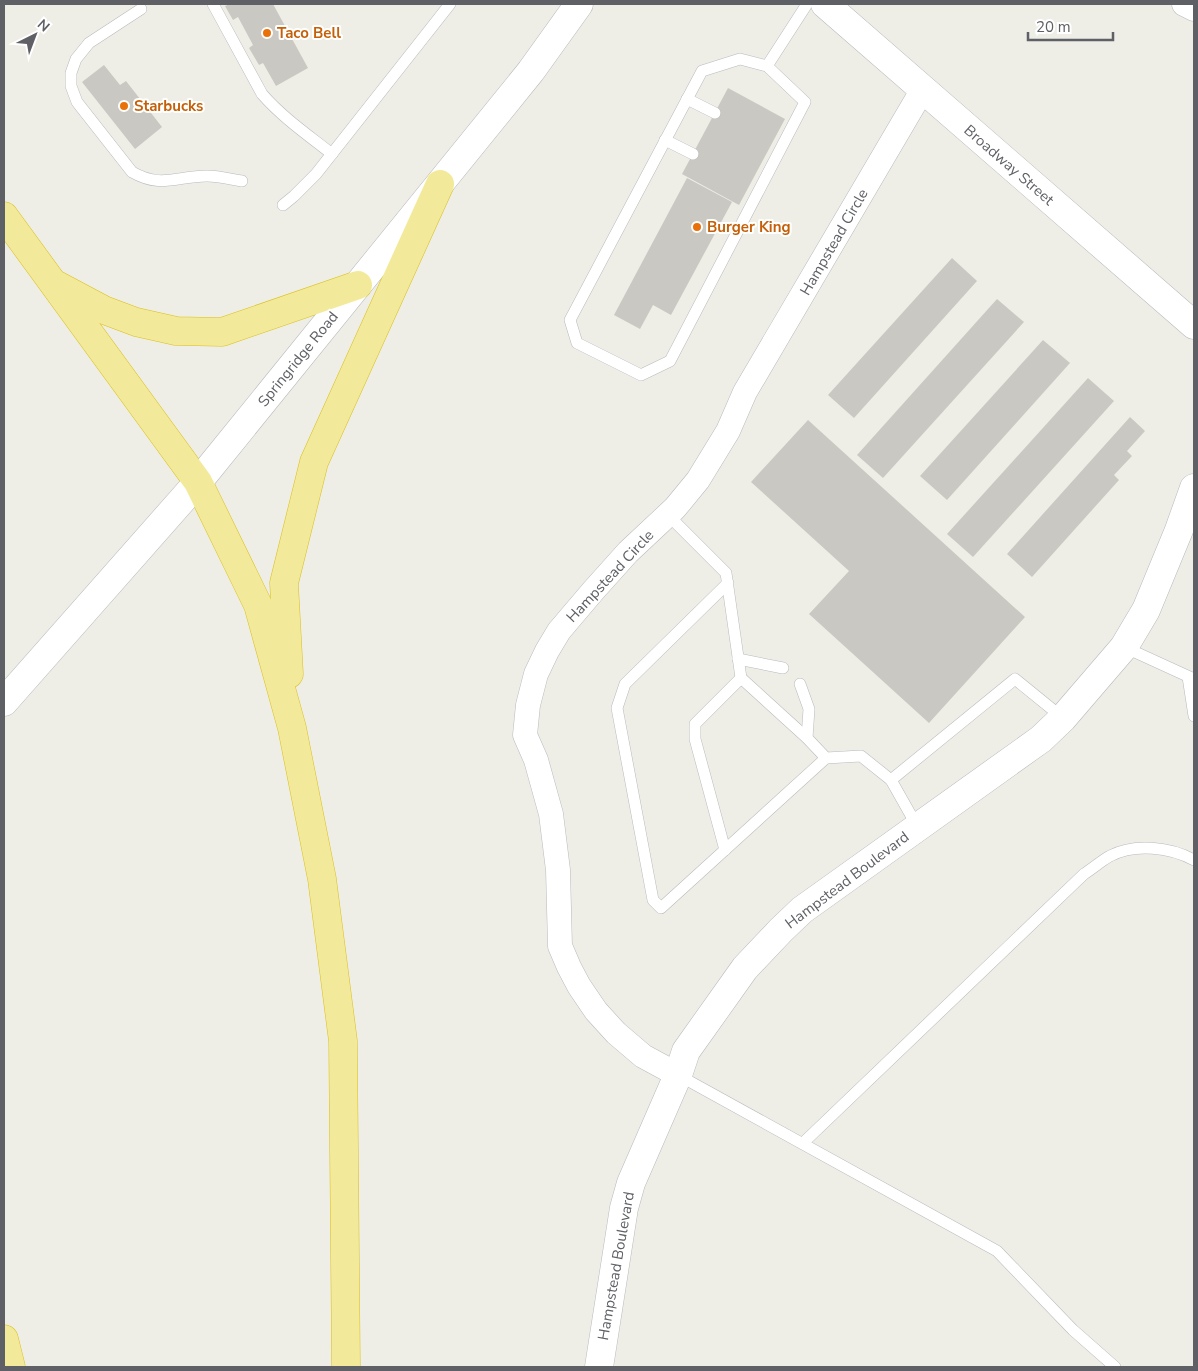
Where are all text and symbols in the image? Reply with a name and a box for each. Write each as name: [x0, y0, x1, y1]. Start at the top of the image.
north arrow: [10, 10, 60, 60]
scale bar: [1028, 10, 1113, 42]
text: N: [33, 15, 54, 36]
text: 20 m: [1036, 17, 1071, 37]
place label: Taco Bell: [277, 23, 341, 43]
marker: Taco Bell: [261, 27, 273, 39]
place label: Starbucks: [134, 96, 203, 116]
marker: Starbucks: [118, 100, 130, 112]
street label: Broadway Street: [960, 120, 1059, 210]
street label: Hampstead Circle: [795, 185, 873, 299]
place label: Burger King: [707, 217, 791, 237]
marker: Burger King: [691, 221, 703, 233]
street label: Springridge Road: [253, 307, 343, 411]
street label: Hampstead Circle: [562, 525, 658, 627]
street label: Hampstead Boulevard: [781, 827, 913, 933]
street label: Hampstead Boulevard: [593, 1190, 639, 1342]

